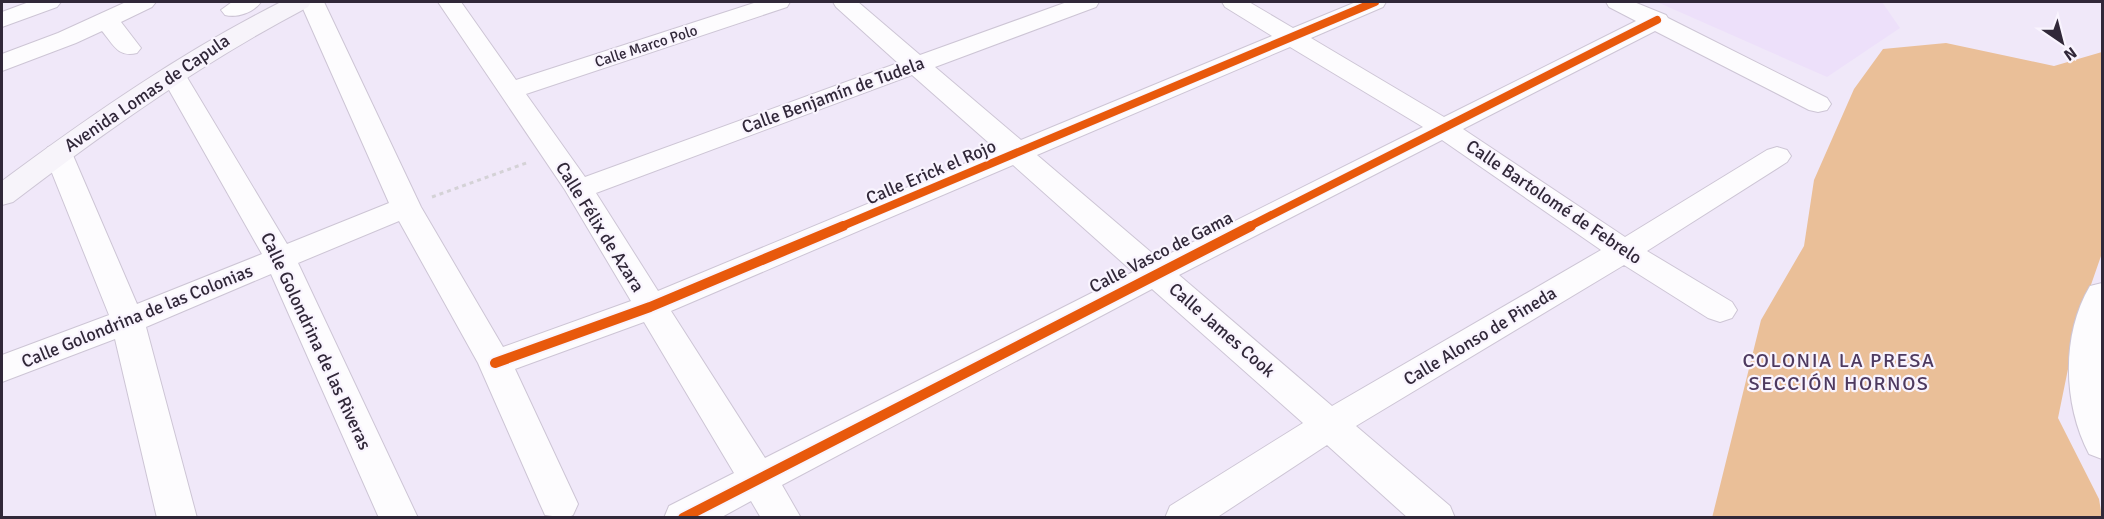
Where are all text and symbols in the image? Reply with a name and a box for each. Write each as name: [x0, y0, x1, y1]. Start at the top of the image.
north arrow: [2032, 12, 2092, 72]
street label: Calle Marco Polo: [592, 21, 700, 71]
street label: Avenida Lomas de Capula: [60, 29, 234, 157]
text: N: [2060, 42, 2080, 65]
street label: Calle Benjamín de Tudela: [739, 52, 927, 138]
street label: Calle Erick el Rojo: [863, 135, 999, 209]
street label: Calle Bartolomé de Febrelo: [1462, 135, 1646, 269]
street label: Calle Félix de Azara: [551, 158, 649, 296]
street label: Calle Vasco de Gama: [1086, 206, 1236, 298]
street label: Calle Golondrina de las Riveras: [256, 229, 376, 453]
street label: Calle Golondrina de las Colonias: [18, 259, 256, 373]
street label: Calle James Cook: [1164, 278, 1280, 382]
street label: Calle Alonso de Pineda: [1400, 282, 1560, 390]
district label: COLONIA LA PRESA SECCIÓN HORNOS: [1742, 348, 1936, 396]

